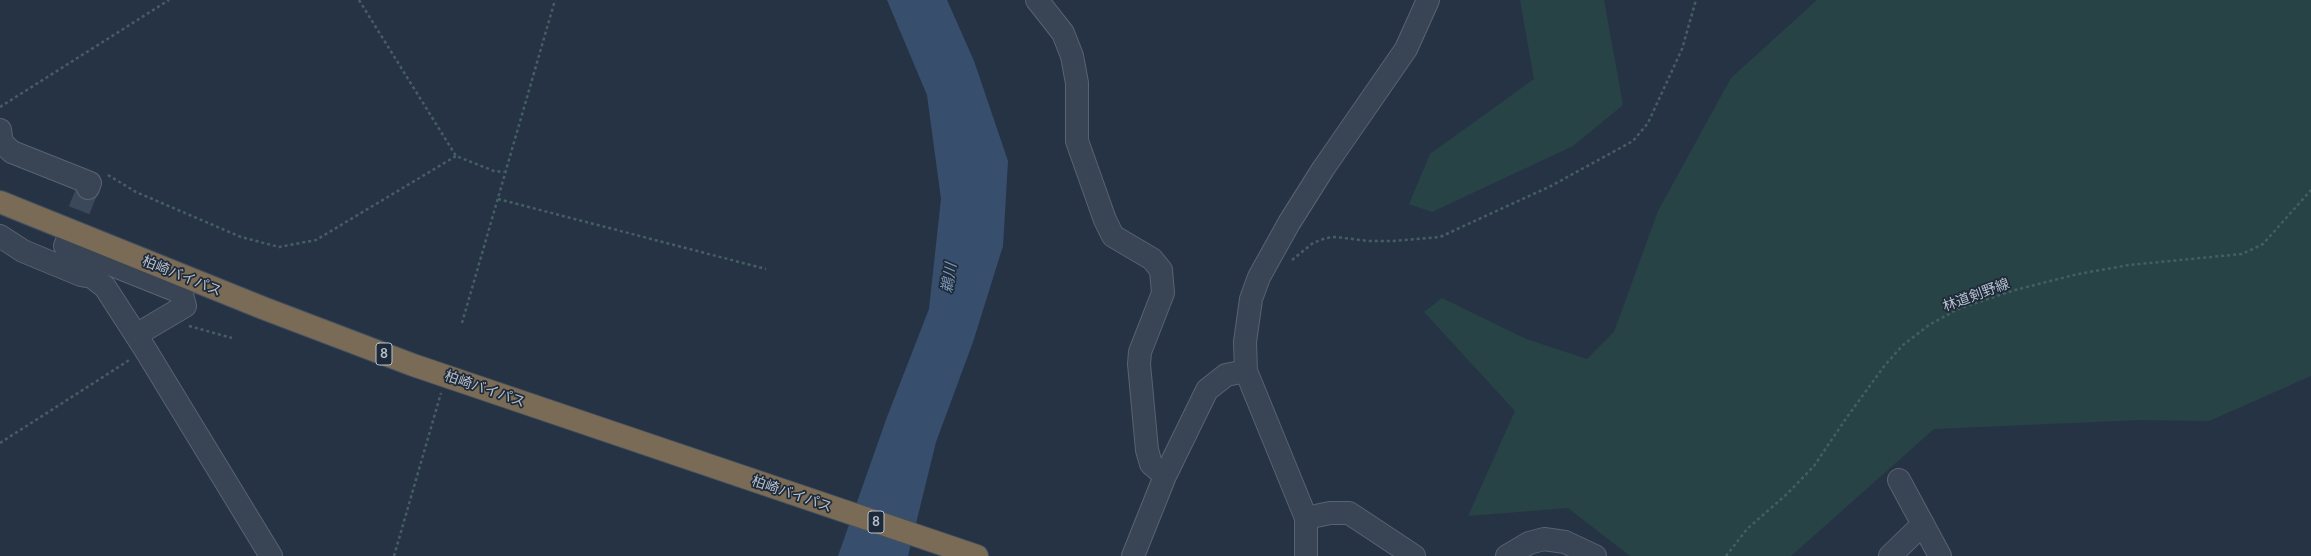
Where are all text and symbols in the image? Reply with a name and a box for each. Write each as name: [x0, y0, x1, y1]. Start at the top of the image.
street label: 柏崎バイパス: [140, 252, 224, 300]
water label: 鵜川: [938, 262, 960, 294]
street label: 林道剣野線: [1940, 275, 2012, 315]
road number: 8: [376, 343, 392, 365]
street label: 柏崎バイパス: [443, 367, 527, 411]
street label: 柏崎バイパス: [750, 472, 834, 516]
road number: 8: [868, 511, 884, 533]

